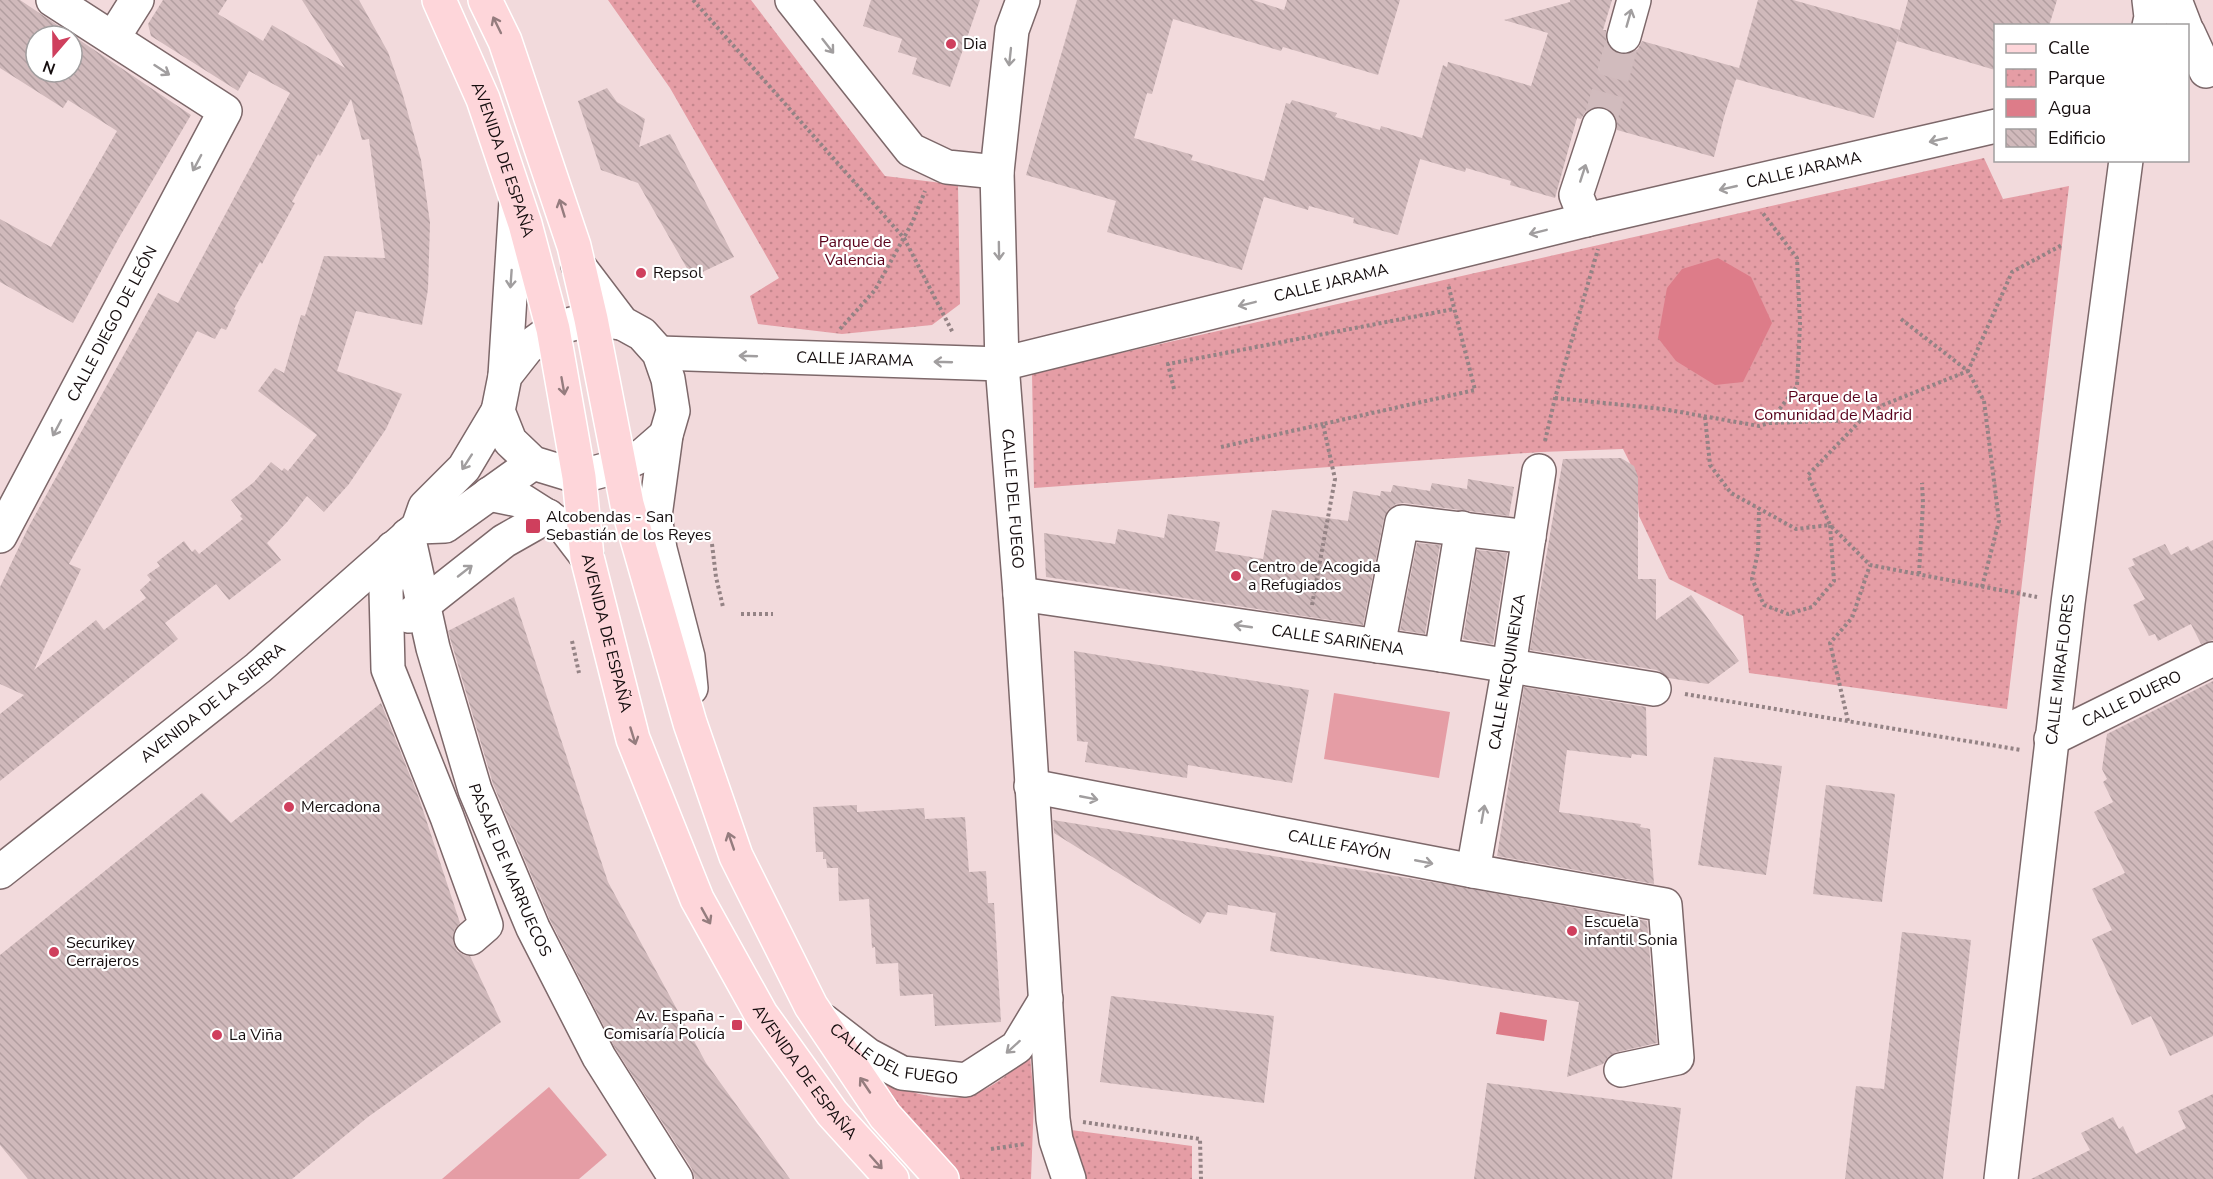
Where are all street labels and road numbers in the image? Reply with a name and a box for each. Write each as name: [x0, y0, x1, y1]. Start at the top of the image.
street label: AVENIDA DE ESPAÑA: [466, 78, 539, 240]
street label: CALLE JARAMA: [1744, 146, 1864, 194]
street label: CALLE DIEGO DE LEÓN: [62, 242, 163, 406]
street label: CALLE JARAMA: [1271, 258, 1391, 308]
street label: CALLE JARAMA: [796, 346, 914, 372]
street label: CALLE DEL FUEGO: [996, 428, 1029, 570]
street label: AVENIDA DE ESPAÑA: [576, 551, 637, 715]
street label: CALLE MEQUINENZA: [1483, 592, 1531, 752]
street label: CALLE MIRAFLORES: [2041, 592, 2080, 746]
street label: CALLE SARIÑENA: [1270, 620, 1406, 661]
street label: AVENIDA DE LA SIERRA: [136, 638, 290, 768]
street label: CALLE DUERO: [2078, 665, 2185, 733]
street label: PASAJE DE MARRUECOS: [463, 781, 557, 961]
street label: CALLE FAYÓN: [1286, 825, 1393, 866]
street label: AVENIDA DE ESPAÑA: [747, 1001, 862, 1145]
street label: CALLE DEL FUEGO: [825, 1018, 959, 1090]

